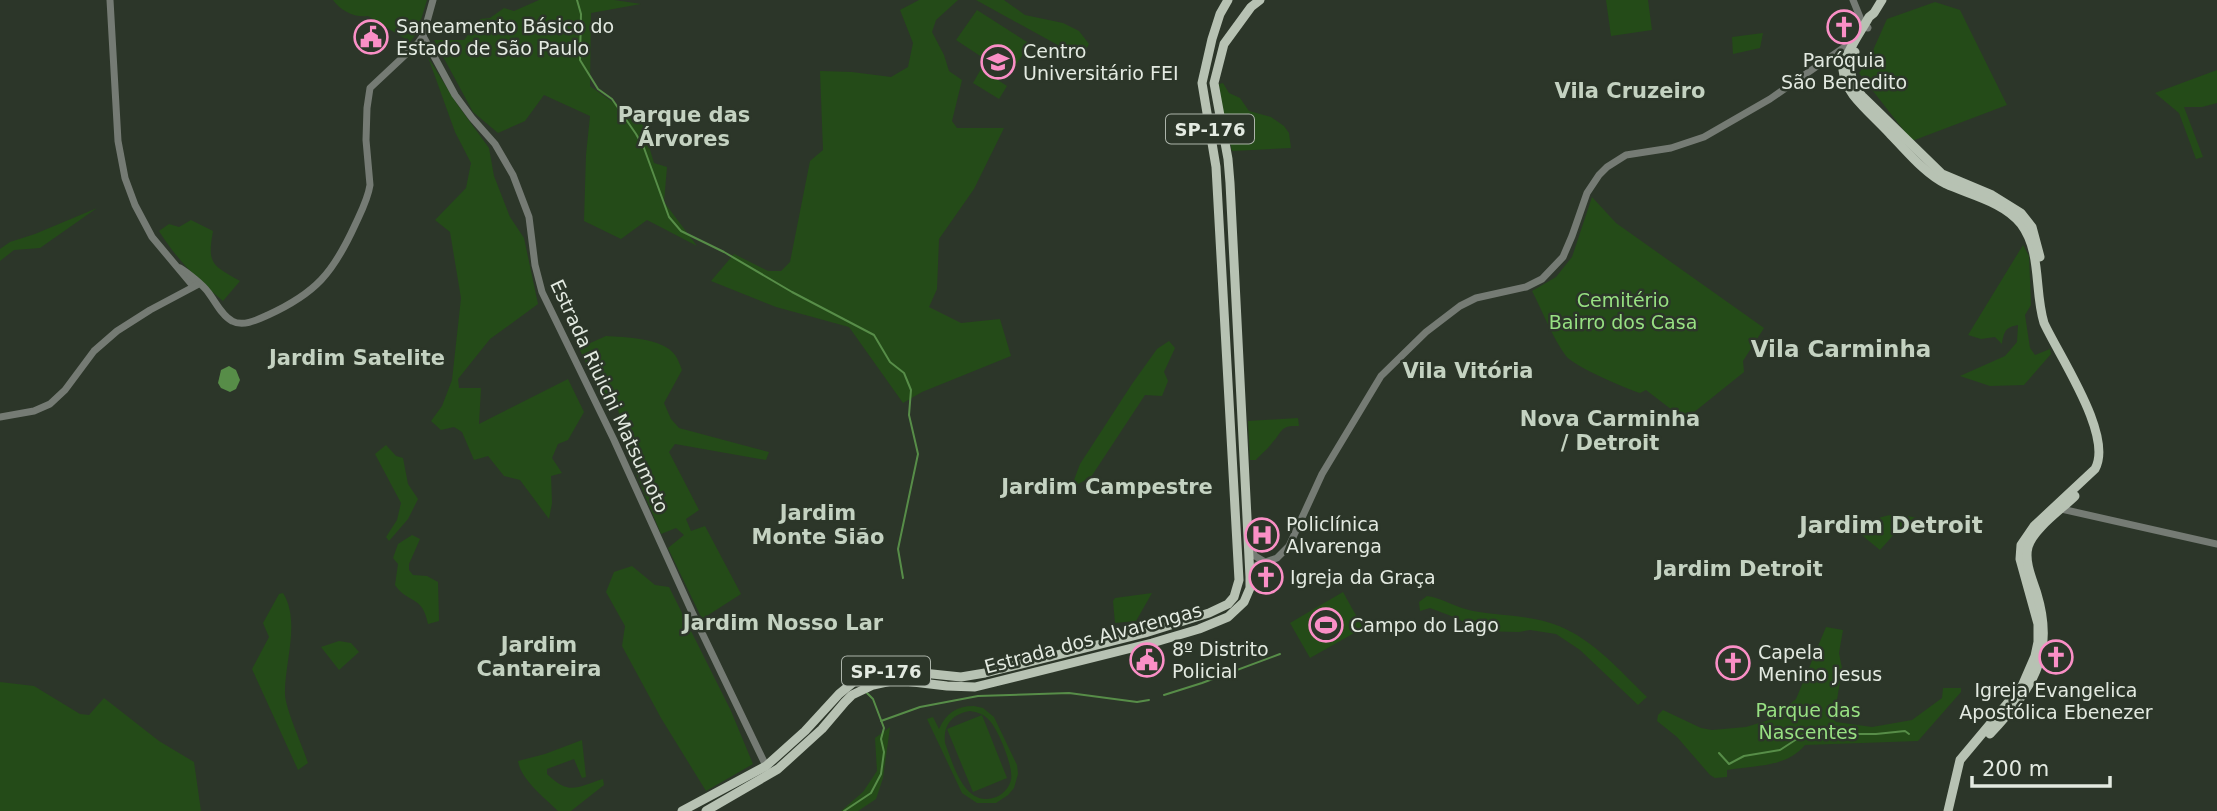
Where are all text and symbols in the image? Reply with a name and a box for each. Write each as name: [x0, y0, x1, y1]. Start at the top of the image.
church icon: Paróquia São Benedito: [1825, 8, 1863, 46]
place label: Saneamento Básico do Estado de São Paulo: [396, 15, 614, 59]
public building icon: Saneamento Básico do Estado de São Paulo: [352, 18, 390, 56]
place label: Centro Universitário FEI: [1023, 40, 1179, 84]
school or university icon: Centro Universitário FEI: [979, 43, 1017, 81]
place label: Paróquia São Benedito: [1781, 49, 1907, 93]
district label: Vila Cruzeiro: [1555, 79, 1705, 103]
district label: Parque das Árvores: [618, 103, 750, 151]
road number: SP-176: [1166, 114, 1254, 144]
street label: Estrada Riuichi Matsumoto: [546, 276, 674, 516]
park label: Cemitério Bairro dos Casa: [1549, 289, 1697, 333]
district label: Vila Carminha: [1751, 336, 1931, 362]
district label: Jardim Satelite: [267, 346, 445, 370]
district label: Vila Vitória: [1402, 359, 1534, 383]
district label: Nova Carminha / Detroit: [1520, 407, 1700, 455]
district label: Jardim Campestre: [999, 475, 1213, 499]
district label: Jardim Monte Sião: [752, 501, 884, 549]
district label: Jardim Detroit: [1797, 512, 1983, 538]
place label: Policlínica Alvarenga: [1286, 513, 1382, 557]
hospital icon: Policlínica Alvarenga: [1243, 516, 1281, 554]
district label: Jardim Detroit: [1653, 557, 1823, 581]
church icon: Igreja da Graça: [1247, 558, 1285, 596]
place label: Igreja da Graça: [1290, 566, 1436, 588]
street label: Estrada dos Alvarengas: [982, 598, 1204, 678]
sports icon: Campo do Lago: [1307, 606, 1345, 644]
district label: Jardim Nosso Lar: [681, 611, 884, 635]
place label: Campo do Lago: [1350, 614, 1499, 636]
district label: Jardim Cantareira: [476, 633, 602, 681]
place label: 8º Distrito Policial: [1172, 638, 1269, 682]
church icon: Igreja Evangelica Apostólica Ebenezer: [2037, 638, 2075, 676]
public building icon: 8º Distrito Policial: [1128, 641, 1166, 679]
place label: Capela Menino Jesus: [1758, 641, 1882, 685]
church icon: Capela Menino Jesus: [1714, 644, 1752, 682]
road number: SP-176: [842, 656, 930, 686]
place label: Igreja Evangelica Apostólica Ebenezer: [1959, 679, 2153, 723]
park label: Parque das Nascentes: [1755, 699, 1861, 743]
scale bar: [1972, 744, 2110, 788]
text: 200 m: [1982, 757, 2049, 781]

